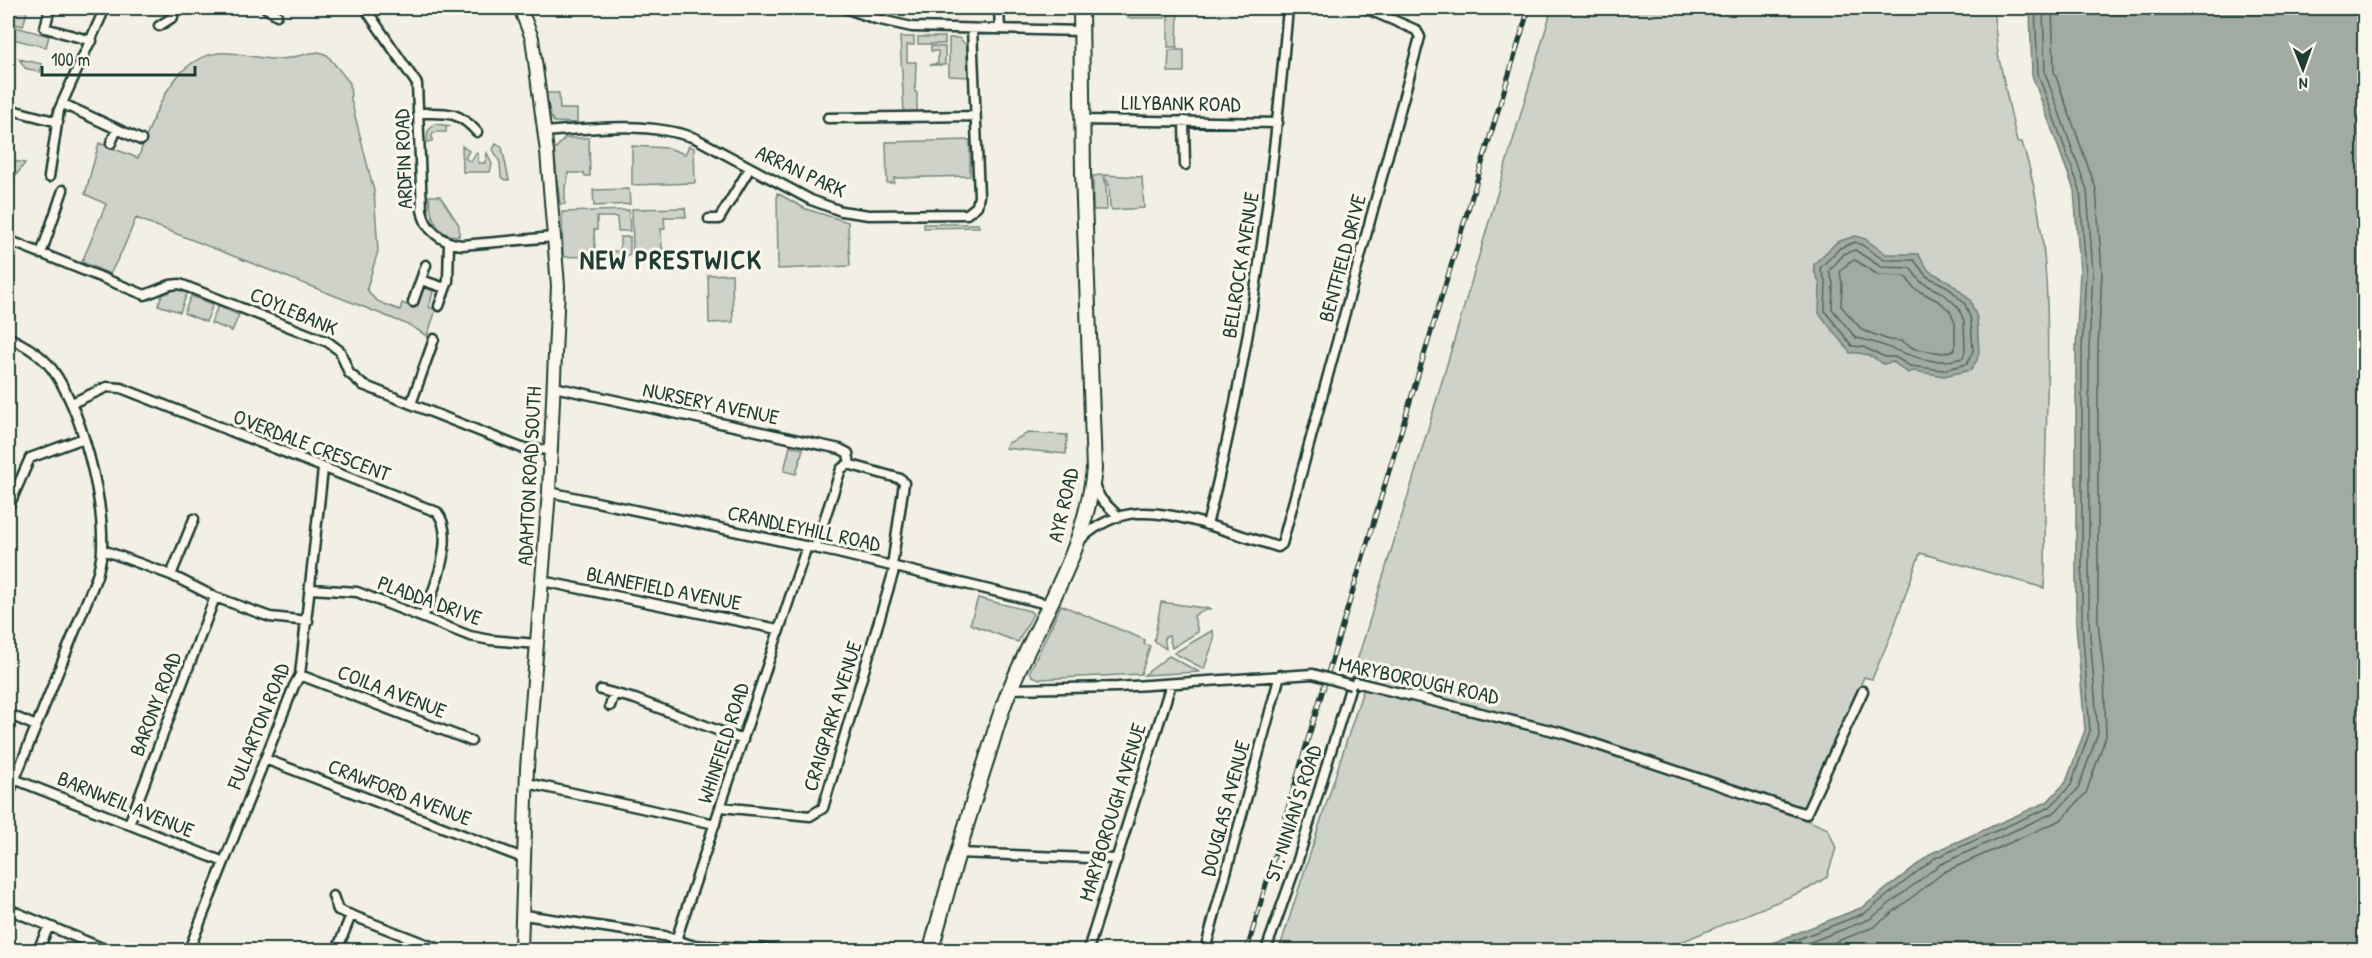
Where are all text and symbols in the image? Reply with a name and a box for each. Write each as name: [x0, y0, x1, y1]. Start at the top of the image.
scale bar: [42, 39, 195, 77]
north arrow: [2273, 39, 2333, 99]
text: 100 m: [51, 47, 90, 72]
text: N: [2298, 73, 2308, 95]
street label: LILYBANK ROAD: [1121, 87, 1241, 119]
street label: ARDFIN ROAD: [387, 109, 419, 209]
street label: ARRAN PARK: [751, 137, 851, 205]
street label: BELLROCK AVENUE: [1214, 190, 1266, 340]
street label: BENTFIELD DRIVE: [1311, 191, 1373, 325]
district label: NEW PRESTWICK: [580, 241, 762, 277]
street label: COYLEBANK: [246, 280, 342, 342]
street label: NURSERY AVENUE: [640, 374, 782, 432]
street label: ADAMTON ROAD SOUTH: [510, 386, 548, 566]
street label: OVERDALE CRESCENT: [229, 402, 396, 489]
street label: AYR ROAD: [1040, 465, 1086, 545]
street label: CRANDLEYHILL ROAD: [725, 498, 883, 558]
street label: BLANEFIELD AVENUE: [584, 559, 744, 617]
street label: PLADDA DRIVE: [374, 568, 486, 632]
street label: CRAIGPARK AVENUE: [795, 637, 869, 795]
street label: BARONY ROAD: [122, 648, 188, 760]
street label: MARYBOROUGH ROAD: [1336, 649, 1502, 711]
street label: COILA AVENUE: [333, 657, 451, 725]
street label: FULLARTON ROAD: [219, 659, 297, 794]
street label: WHINFIELD ROAD: [690, 679, 756, 807]
street label: MARYBOROUGH AVENUE: [1071, 719, 1153, 905]
street label: DOUGLAS AVENUE: [1193, 737, 1257, 879]
street label: ST. NINIAN'S ROAD: [1257, 741, 1329, 885]
street label: CRAWFORD AVENUE: [324, 751, 476, 833]
street label: BARNWEIL AVENUE: [53, 763, 199, 845]

